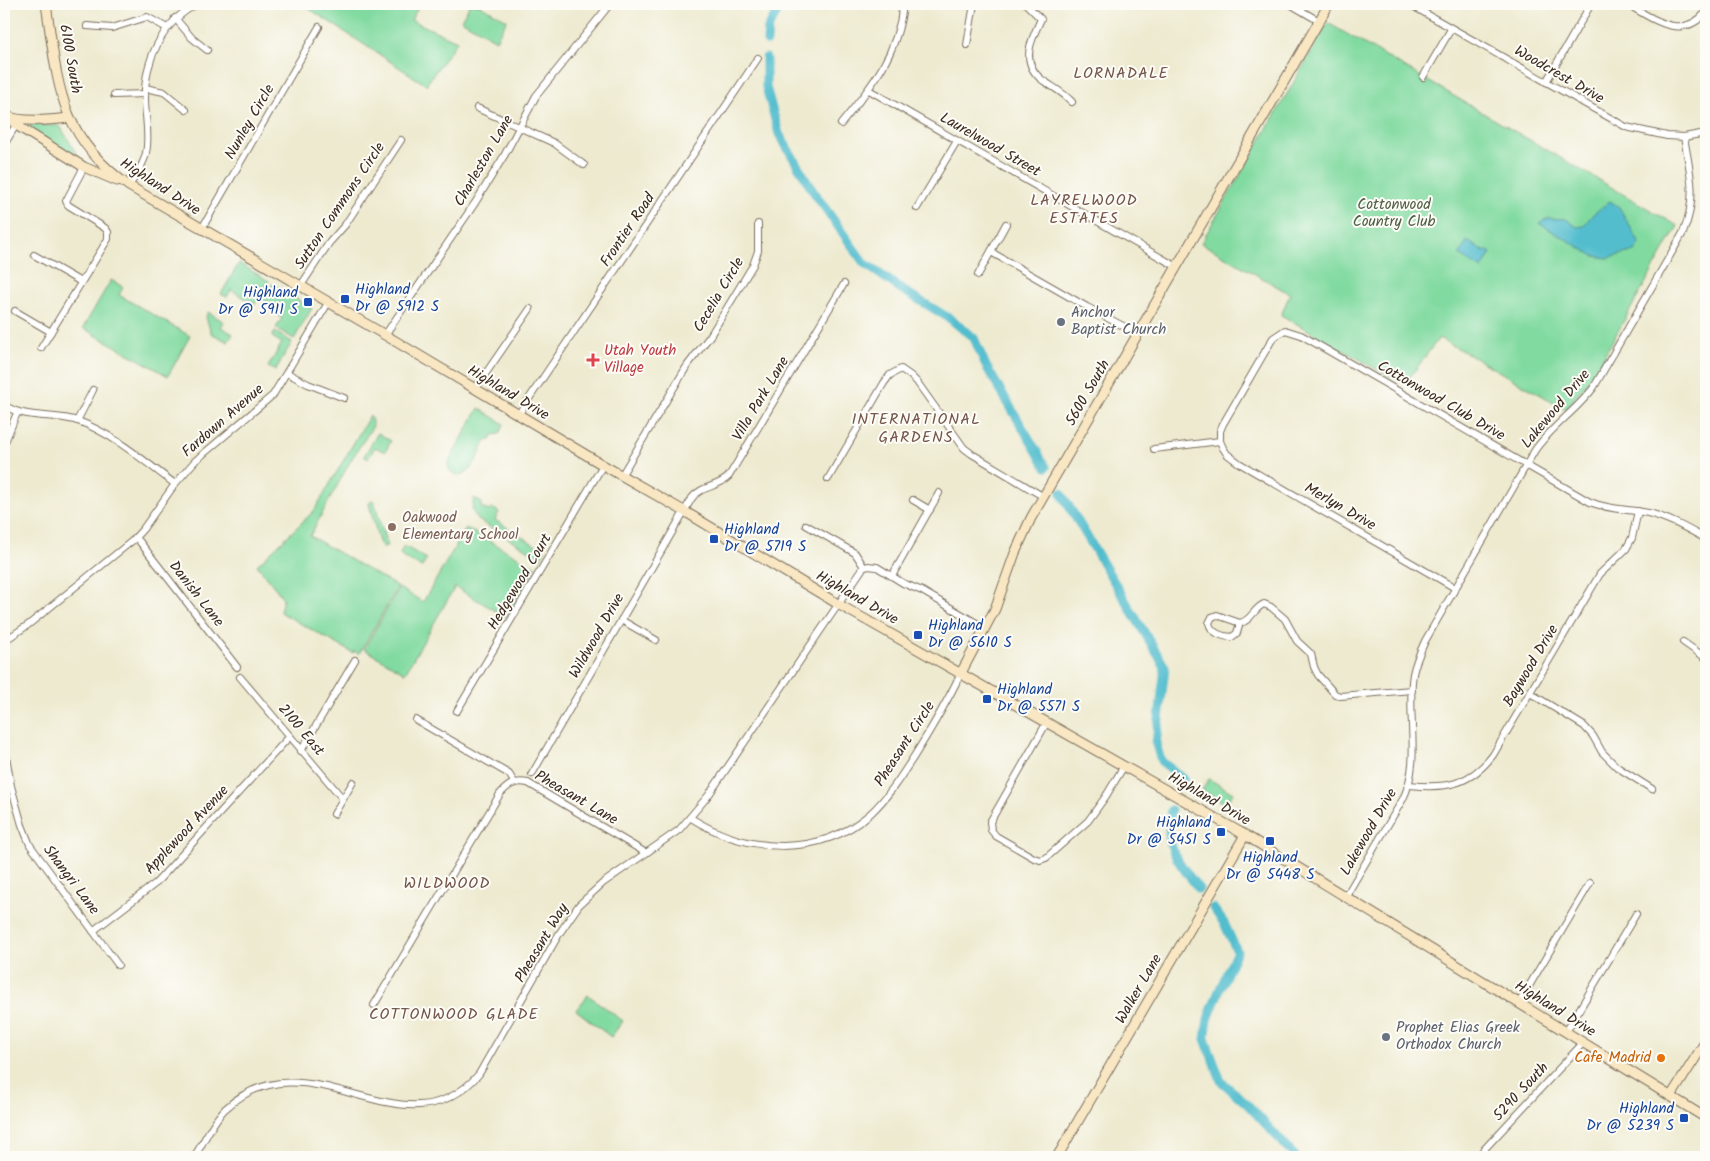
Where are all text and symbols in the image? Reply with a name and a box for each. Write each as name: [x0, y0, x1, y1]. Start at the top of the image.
street label: 6100 South: [52, 23, 88, 95]
street label: Woodcrest Drive: [1509, 39, 1609, 111]
district label: LORNADALE: [1073, 61, 1169, 86]
street label: Nunley Circle: [219, 80, 281, 164]
street label: Laurelwood Street: [935, 106, 1045, 184]
street label: Charleston Lane: [448, 110, 520, 211]
street label: Sutton Commons Circle: [288, 137, 392, 275]
street label: Highland Drive: [115, 152, 205, 222]
street label: Frontier Road: [594, 188, 662, 272]
district label: LAYRELWOOD ESTATES: [1030, 188, 1138, 231]
park label: Cottonwood Country Club: [1353, 193, 1435, 234]
street label: Cecelia Circle: [687, 253, 751, 337]
place label: Highland Dr @ 5912 S: [355, 278, 439, 319]
place label: Highland Dr @ 5911 S: [218, 281, 299, 322]
marker: Highland Dr @ 5912 S: [339, 293, 351, 305]
marker: Highland Dr @ 5911 S: [302, 296, 314, 308]
place label: Anchor Baptist Church: [1071, 301, 1166, 342]
marker: Anchor Baptist Church: [1055, 316, 1067, 328]
place label: Utah Youth Village: [604, 339, 676, 380]
street label: Villa Park Lane: [726, 352, 796, 446]
marker: Utah Youth Village: [586, 353, 600, 367]
street label: 5600 South: [1059, 355, 1117, 431]
street label: Cottonwood Club Drive: [1372, 355, 1510, 448]
street label: Highland Drive: [462, 359, 554, 427]
street label: Lakewood Drive: [1515, 364, 1597, 454]
street label: Fardown Avenue: [176, 378, 270, 464]
district label: INTERNATIONAL GARDENS: [851, 407, 981, 450]
street label: Merlyn Drive: [1300, 477, 1381, 537]
place label: Oakwood Elementary School: [402, 506, 519, 547]
place label: Highland Dr @ 5719 S: [724, 518, 806, 559]
marker: Oakwood Elementary School: [386, 521, 398, 533]
street label: Hedgewood Court: [482, 529, 558, 635]
marker: Highland Dr @ 5719 S: [708, 533, 720, 545]
street label: Danish Lane: [162, 556, 230, 633]
street label: Highland Drive: [811, 565, 903, 632]
street label: Wildwood Drive: [563, 589, 631, 683]
place label: Highland Dr @ 5610 S: [928, 614, 1012, 655]
street label: Baywood Drive: [1497, 620, 1565, 712]
marker: Highland Dr @ 5610 S: [912, 629, 924, 641]
place label: Highland Dr @ 5571 S: [997, 678, 1080, 719]
marker: Highland Dr @ 5571 S: [981, 693, 993, 705]
street label: Pheasant Circle: [868, 696, 942, 792]
street label: 2100 East: [272, 698, 330, 762]
street label: Pheasant Lane: [530, 764, 623, 832]
street label: Highland Drive: [1163, 766, 1255, 833]
street label: Applewood Avenue: [139, 779, 235, 880]
street label: Lakewood Drive: [1334, 784, 1404, 880]
place label: Highland Dr @ 5451 S: [1127, 811, 1212, 852]
marker: Highland Dr @ 5451 S: [1215, 826, 1227, 838]
marker: Highland Dr @ 5448 S: [1264, 835, 1276, 847]
street label: Shangri Lane: [37, 840, 106, 920]
place label: Highland Dr @ 5448 S: [1226, 846, 1314, 887]
district label: WILDWOOD: [404, 871, 490, 896]
street label: Pheasant Way: [509, 898, 576, 987]
street label: Walker Lane: [1109, 949, 1169, 1028]
street label: Highland Drive: [1510, 974, 1601, 1044]
district label: COTTONWOOD GLADE: [369, 1002, 539, 1027]
place label: Prophet Elias Greek Orthodox Church: [1396, 1016, 1521, 1057]
marker: Prophet Elias Greek Orthodox Church: [1380, 1031, 1392, 1043]
place label: Cafe Madrid: [1574, 1046, 1652, 1070]
marker: Cafe Madrid: [1655, 1052, 1667, 1064]
street label: 5290 South: [1487, 1057, 1555, 1127]
place label: Highland Dr @ 5239 S: [1586, 1097, 1675, 1138]
marker: Highland Dr @ 5239 S: [1678, 1112, 1690, 1124]

